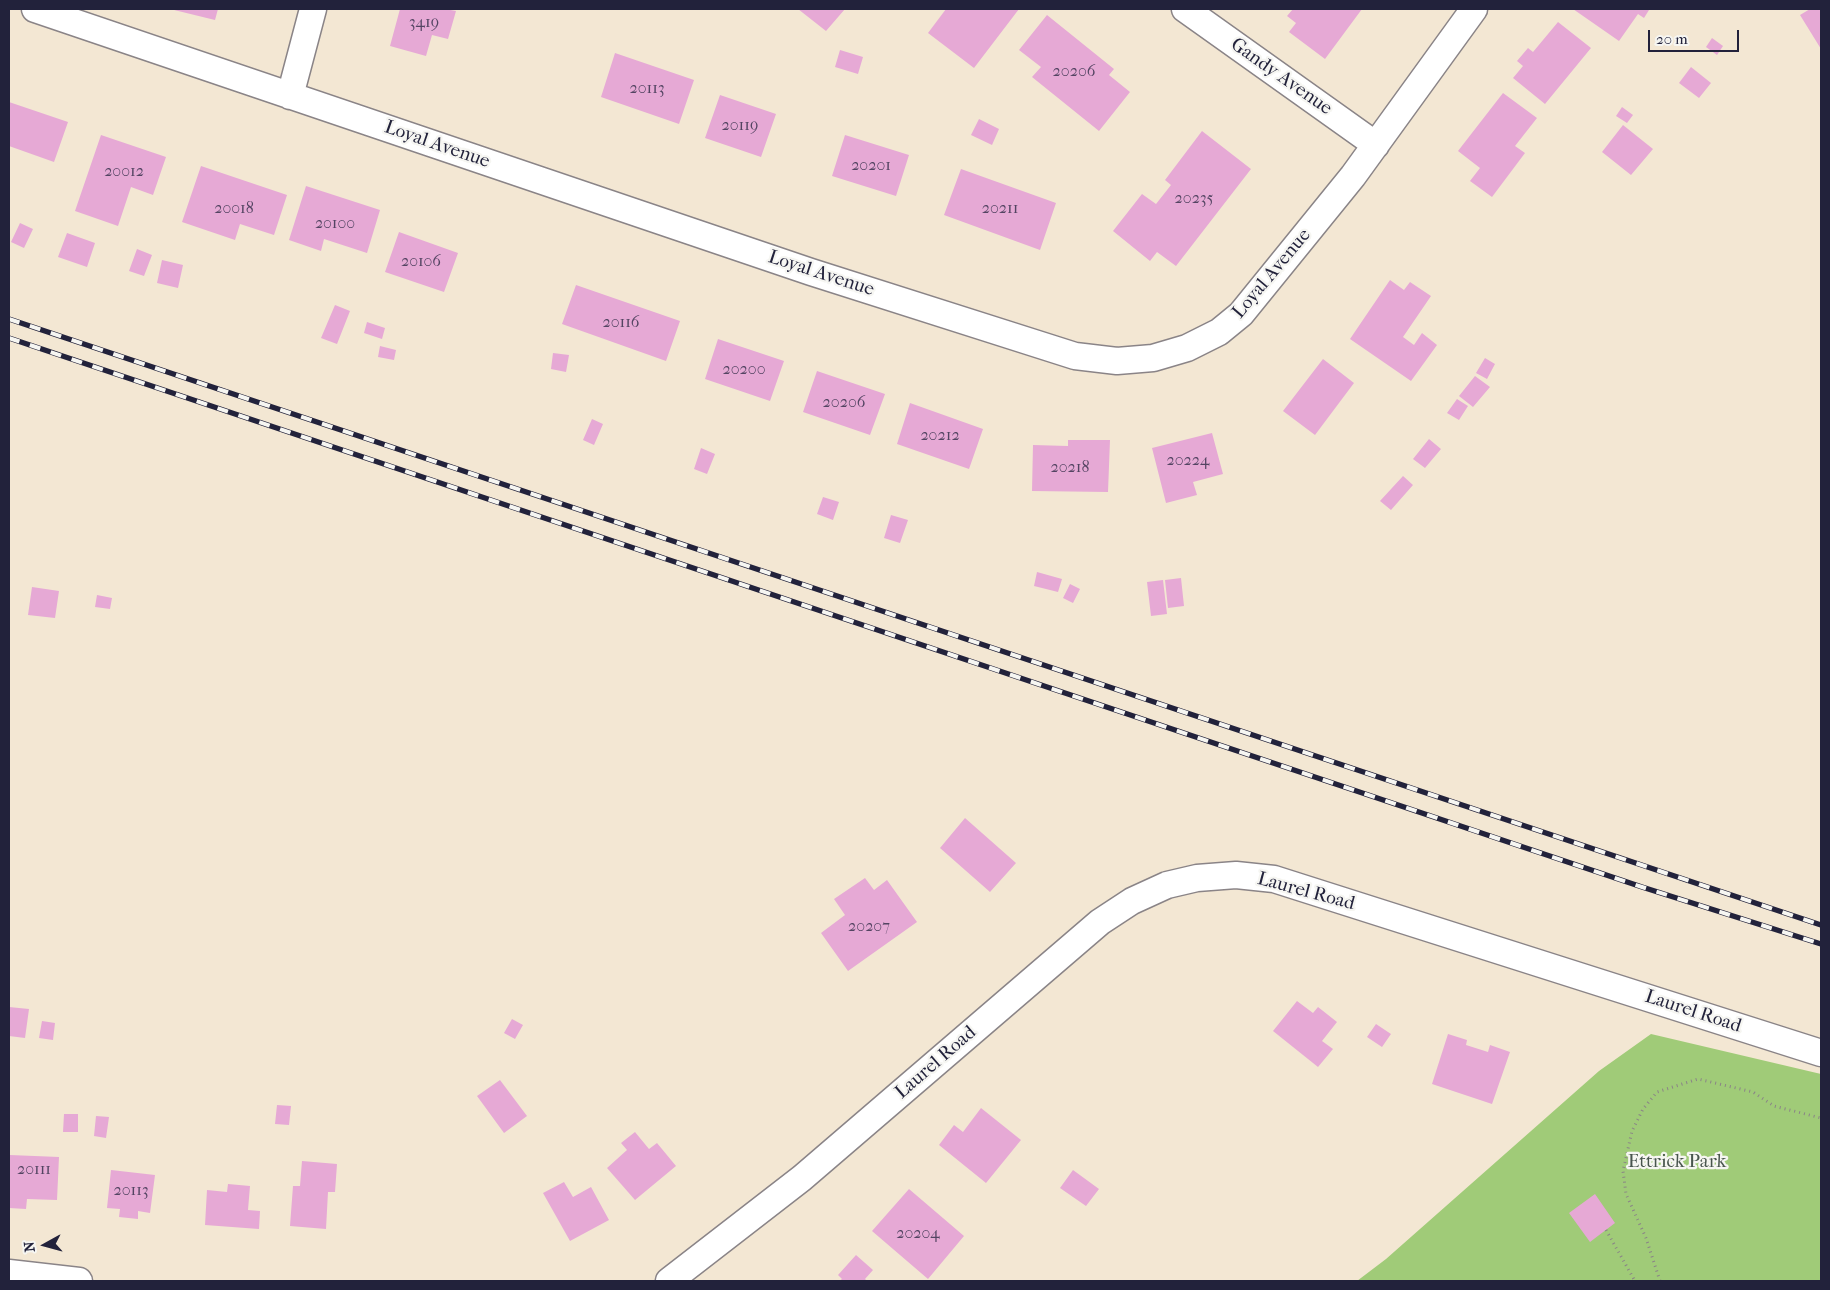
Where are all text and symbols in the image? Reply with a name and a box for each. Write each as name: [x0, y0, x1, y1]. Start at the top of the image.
house number: 3419: [409, 13, 439, 33]
scale bar: [1650, 20, 1741, 52]
text: 20 m: [1656, 30, 1688, 48]
street label: Gandy Avenue: [1226, 34, 1336, 120]
house number: 20206: [1053, 62, 1095, 82]
house number: 20113: [630, 79, 664, 99]
street label: Loyal Avenue: [381, 116, 493, 174]
house number: 20119: [722, 116, 758, 136]
house number: 20201: [851, 156, 891, 176]
house number: 20012: [104, 162, 144, 182]
house number: 20235: [1175, 189, 1213, 209]
house number: 20018: [214, 199, 254, 219]
house number: 20211: [982, 199, 1018, 219]
house number: 20100: [315, 214, 355, 234]
street label: Loyal Avenue: [1228, 225, 1316, 323]
street label: Loyal Avenue: [765, 246, 877, 302]
house number: 20106: [401, 252, 441, 272]
house number: 20116: [603, 313, 639, 333]
house number: 20200: [723, 360, 765, 380]
house number: 20206: [823, 393, 865, 413]
house number: 20212: [920, 426, 960, 446]
house number: 20224: [1167, 451, 1209, 471]
house number: 20218: [1050, 458, 1090, 478]
street label: Laurel Road: [1255, 868, 1357, 916]
house number: 20207: [848, 917, 890, 937]
street label: Laurel Road: [1642, 986, 1744, 1038]
street label: Laurel Road: [891, 1022, 981, 1104]
park label: Ettrick Park: [1628, 1151, 1726, 1173]
house number: 20111: [17, 1160, 51, 1180]
house number: 20113: [114, 1181, 148, 1201]
north arrow: [20, 1220, 70, 1270]
house number: 20204: [896, 1224, 940, 1244]
text: N: [21, 1241, 39, 1253]

